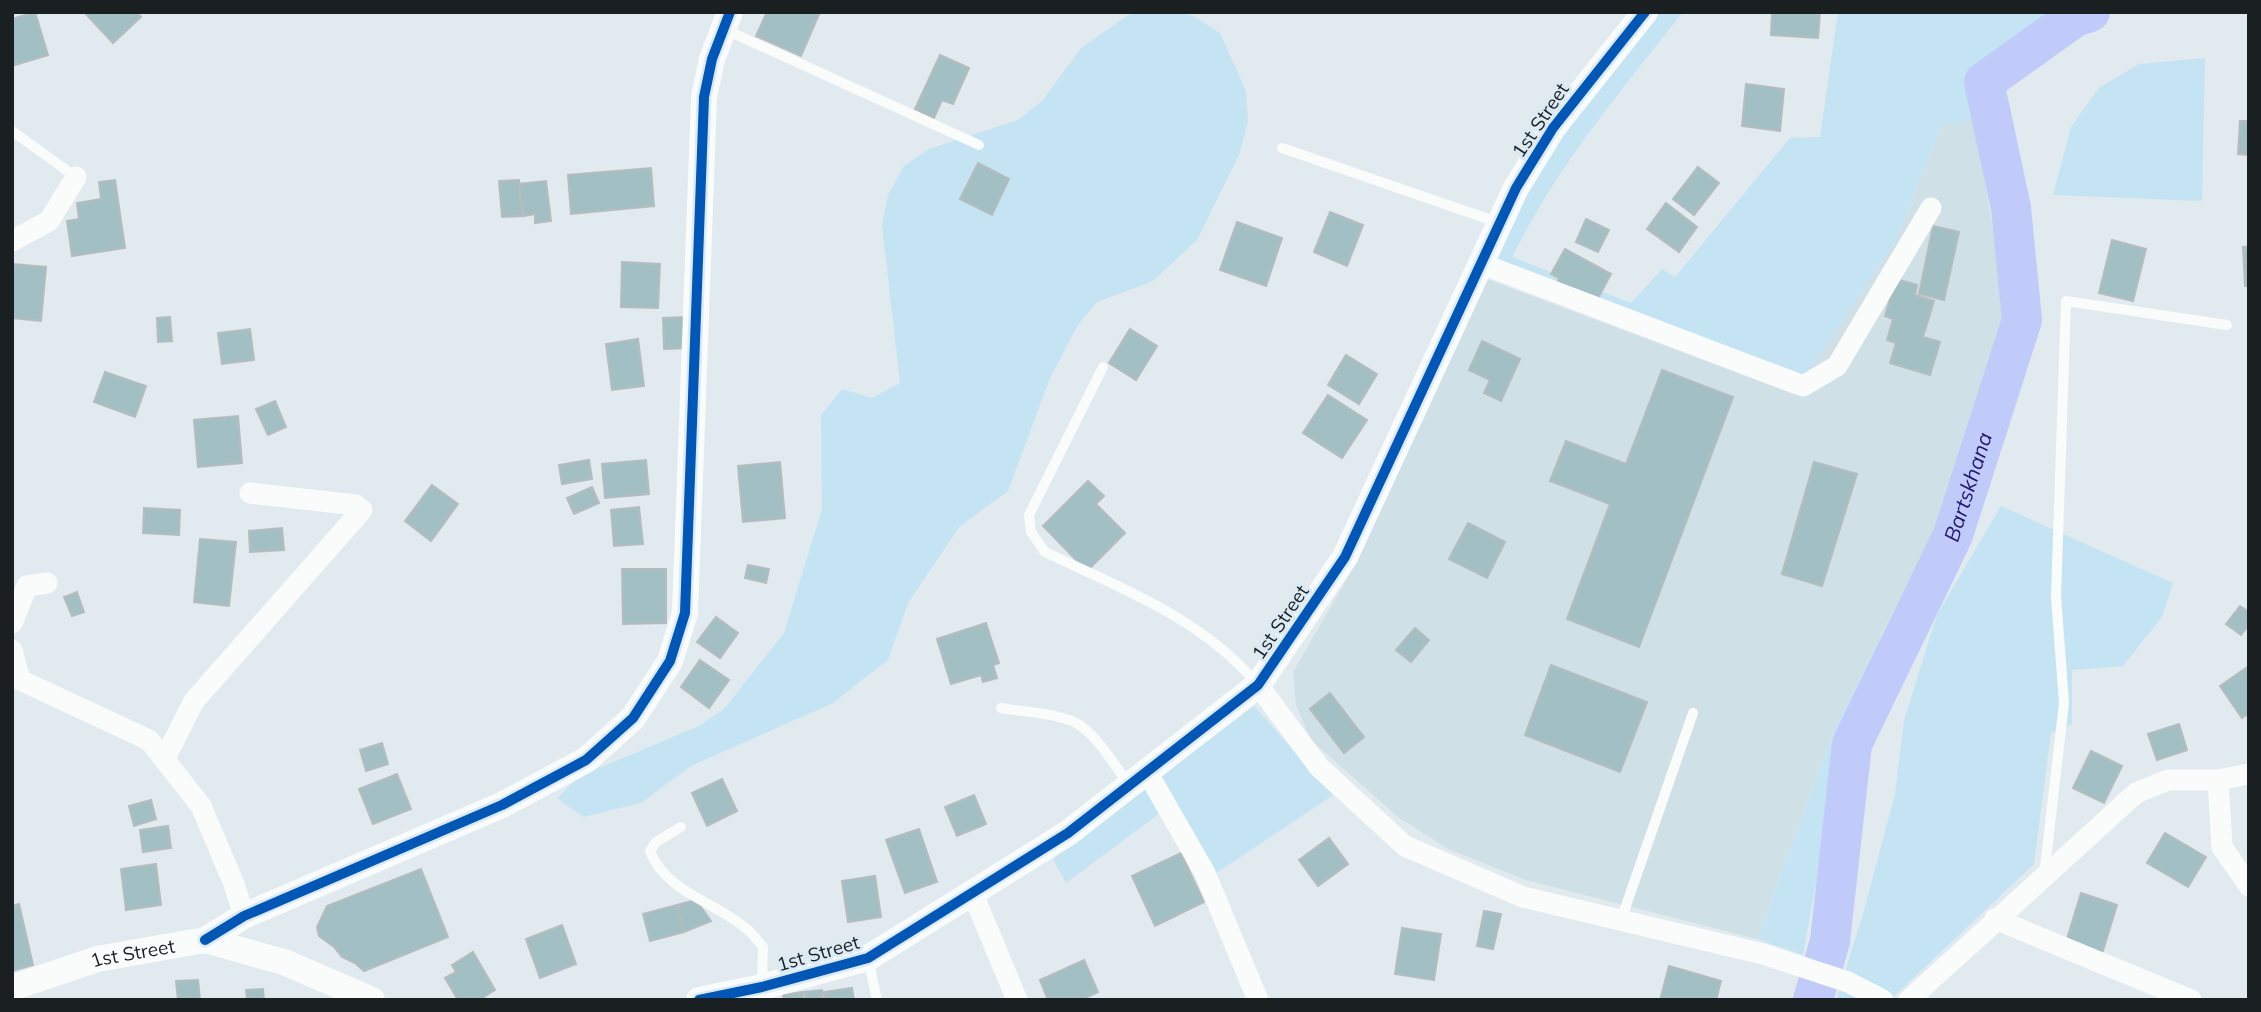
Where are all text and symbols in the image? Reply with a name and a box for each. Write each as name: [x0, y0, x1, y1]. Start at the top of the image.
street label: 1st Street: [1506, 78, 1574, 162]
water label: Bartskhana: [1938, 429, 1997, 545]
street label: 1st Street: [1246, 580, 1314, 664]
street label: 1st Street: [774, 930, 862, 976]
street label: 1st Street: [87, 933, 177, 972]

